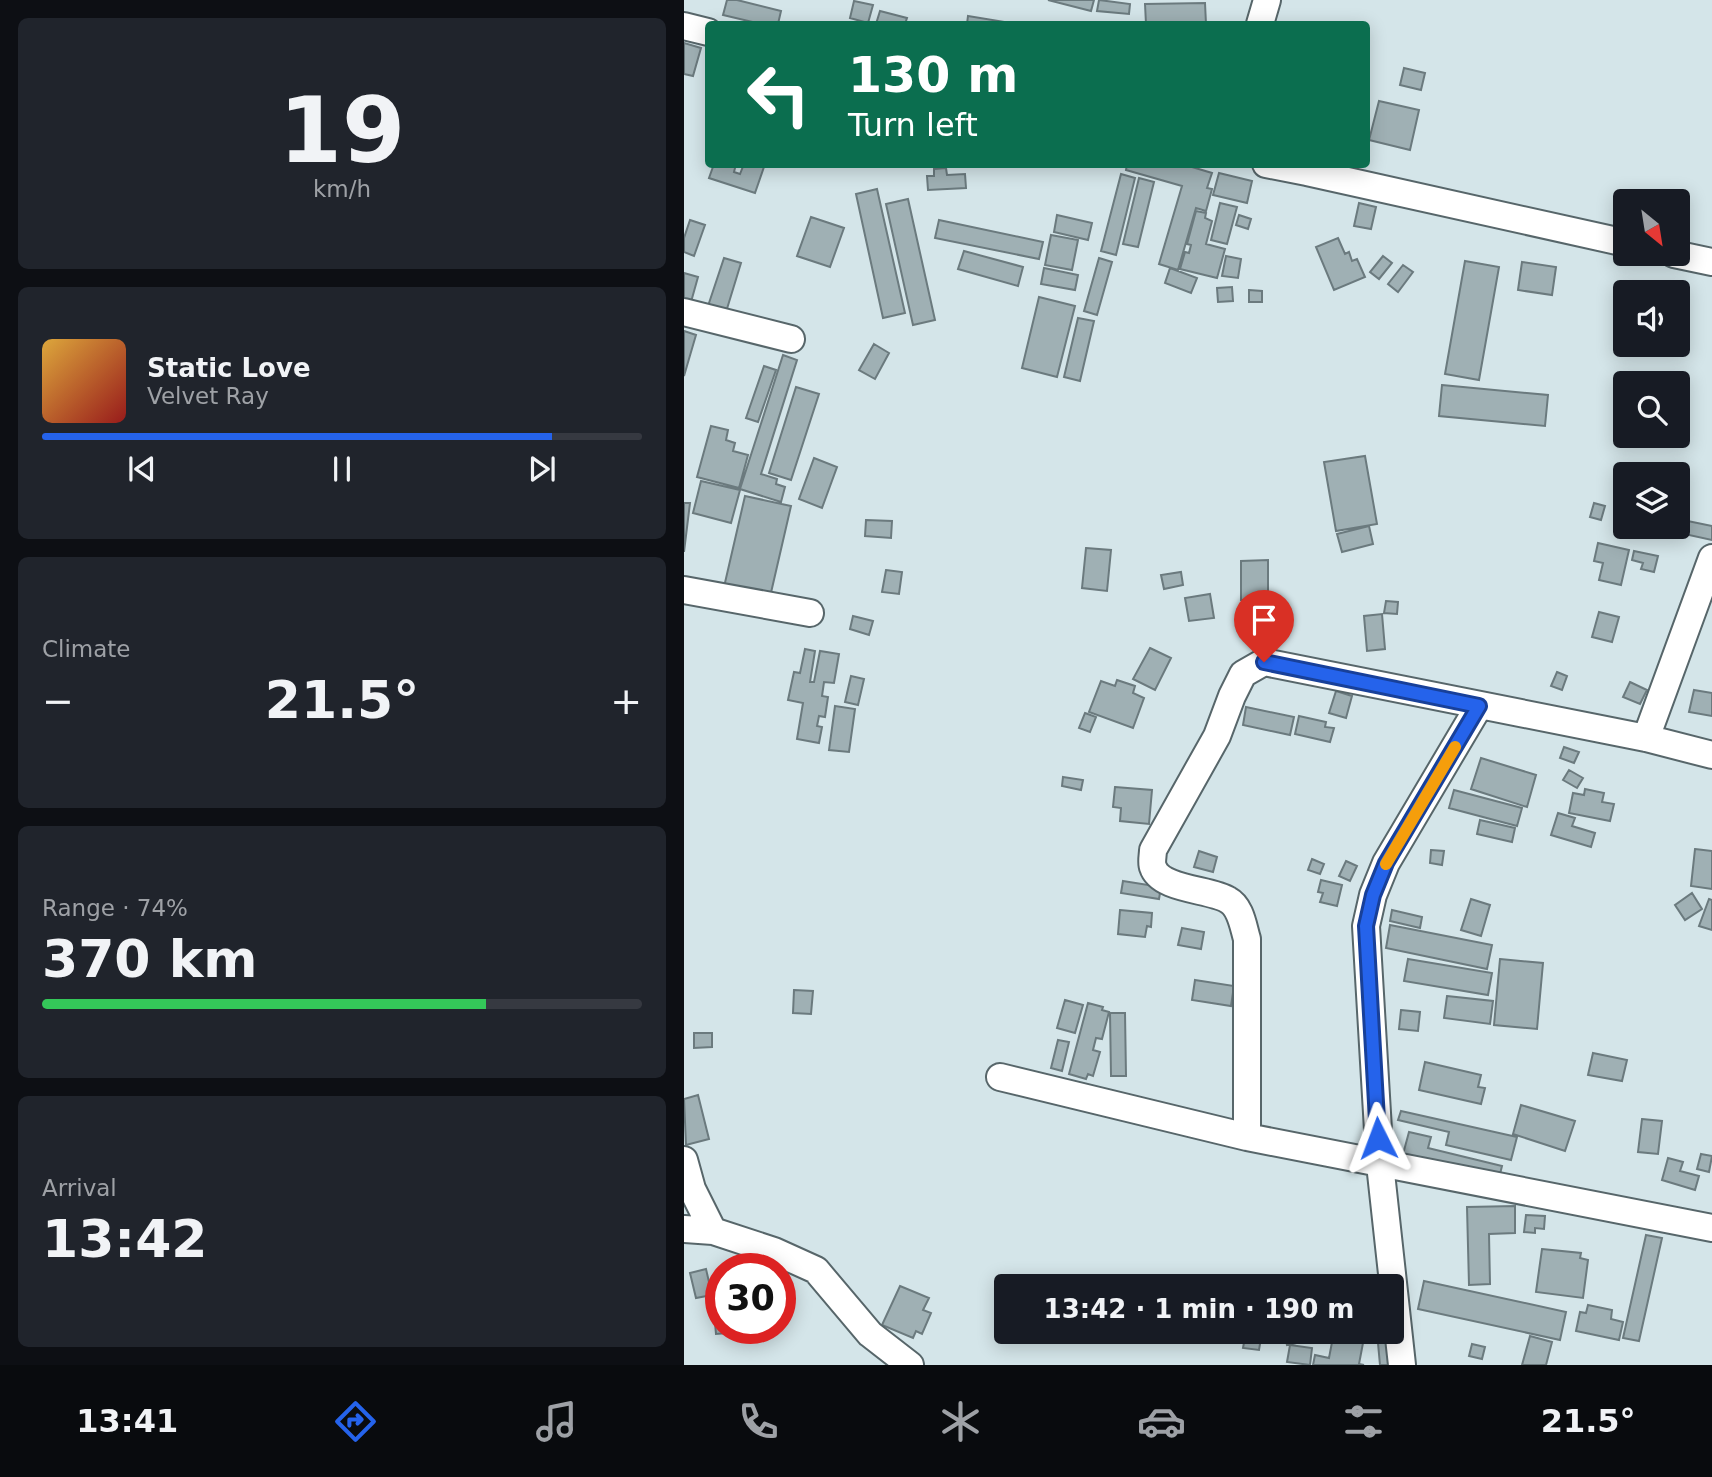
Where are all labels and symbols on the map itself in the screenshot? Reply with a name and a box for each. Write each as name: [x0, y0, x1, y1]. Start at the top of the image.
north arrow: [1613, 189, 1690, 266]
pin: [1234, 590, 1294, 662]
position arrow: [1341, 1101, 1415, 1175]
speed limit sign: 30: [705, 1253, 796, 1344]

